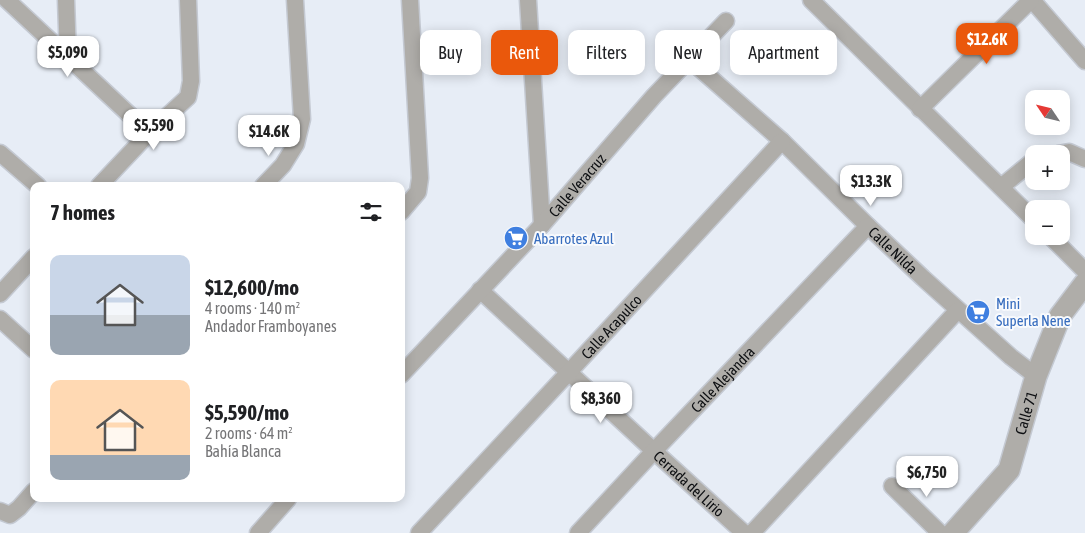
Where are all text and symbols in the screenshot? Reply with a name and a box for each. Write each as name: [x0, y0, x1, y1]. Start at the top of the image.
pin: $12.6K: [946, 22, 1028, 65]
chip: Buy: [420, 30, 481, 75]
chip: Rent: [491, 30, 558, 75]
chip: Filters: [568, 30, 645, 75]
chip: New: [655, 30, 720, 75]
chip: Apartment: [730, 30, 837, 75]
text: $12.6K: [967, 30, 1007, 48]
pin: $5,090: [27, 36, 109, 78]
text: $5,090: [48, 43, 88, 61]
north arrow: [1025, 90, 1070, 135]
map controls: [1025, 90, 1070, 245]
pin: $5,590: [113, 108, 195, 151]
pin: $14.6K: [228, 114, 310, 157]
text: $5,590: [134, 116, 174, 134]
text: $14.6K: [249, 122, 289, 140]
button: +: [1025, 145, 1070, 190]
street label: Calle Veracruz: [545, 149, 609, 220]
pin: $13.3K: [830, 164, 912, 207]
text: $13.3K: [851, 172, 891, 190]
icon: filters: [357, 198, 385, 226]
text: 7 homes: [50, 200, 115, 224]
button: −: [1025, 200, 1070, 245]
street label: Calle Nilda: [866, 223, 921, 277]
supermarket icon: Abarrotes Azul: [503, 225, 529, 251]
place label: Abarrotes Azul: [534, 230, 614, 247]
icon: home: [90, 275, 150, 335]
text: $12,600/mo: [205, 275, 299, 299]
street label: Calle Acapulco: [577, 291, 645, 362]
place label: Mini Superla Nene: [996, 295, 1071, 329]
text: 4 rooms · 140 m²: [205, 299, 300, 317]
supermarket icon: Mini Superla Nene: [965, 299, 991, 325]
text: Andador Framboyanes: [205, 317, 337, 335]
street label: Calle Alejandra: [687, 343, 758, 416]
pin: $8,360: [560, 382, 642, 424]
text: $8,360: [581, 389, 621, 407]
street label: Calle 71: [1011, 389, 1040, 436]
icon: home: [90, 400, 150, 460]
text: $5,590/mo: [205, 400, 289, 424]
text: 2 rooms · 64 m²: [205, 424, 293, 442]
text: Bahía Blanca: [205, 442, 281, 460]
street label: Cerrada del Lirio: [651, 447, 728, 520]
pin: $6,750: [886, 456, 968, 498]
text: $6,750: [907, 463, 947, 481]

